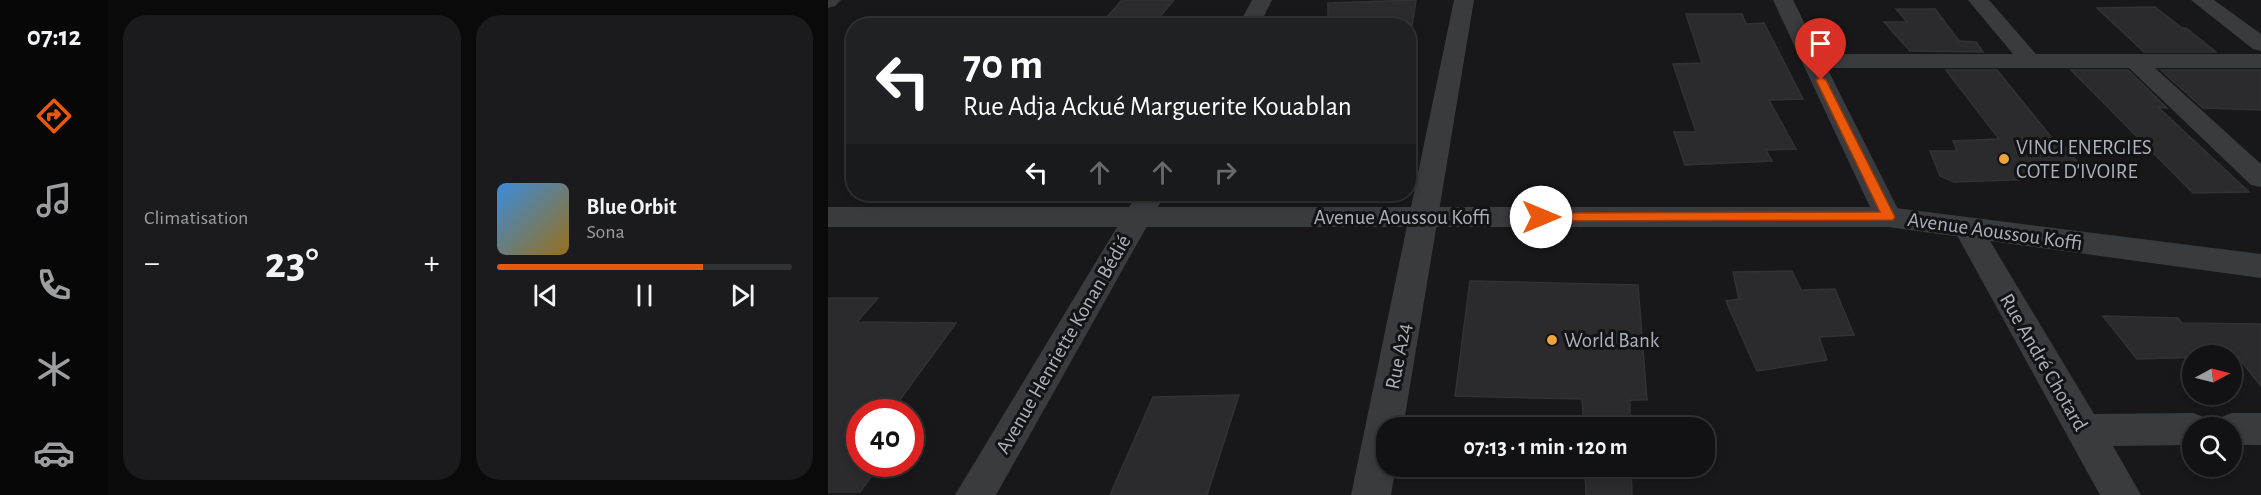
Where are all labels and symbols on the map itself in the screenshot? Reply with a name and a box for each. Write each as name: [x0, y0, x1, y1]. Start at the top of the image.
pin: [1795, 18, 1846, 80]
place label: VINCI ENERGIES COTE D'IVOIRE: [2016, 137, 2152, 182]
marker: VINCI ENERGIES COTE D'IVOIRE: [1997, 152, 2011, 166]
position arrow: [1509, 185, 1573, 249]
street label: Avenue Aoussou Koffi: [1314, 207, 1490, 228]
street label: Avenue Aoussou Koffi: [1906, 209, 2084, 254]
street label: Avenue Henriette Konan Bédié: [992, 231, 1135, 457]
street label: Rue André Chotard: [1996, 290, 2091, 435]
street label: Rue A24: [1382, 321, 1415, 391]
place label: World Bank: [1564, 330, 1660, 351]
marker: World Bank: [1545, 333, 1559, 347]
north arrow: [2182, 345, 2242, 405]
speed limit sign: 40: [846, 399, 924, 477]

